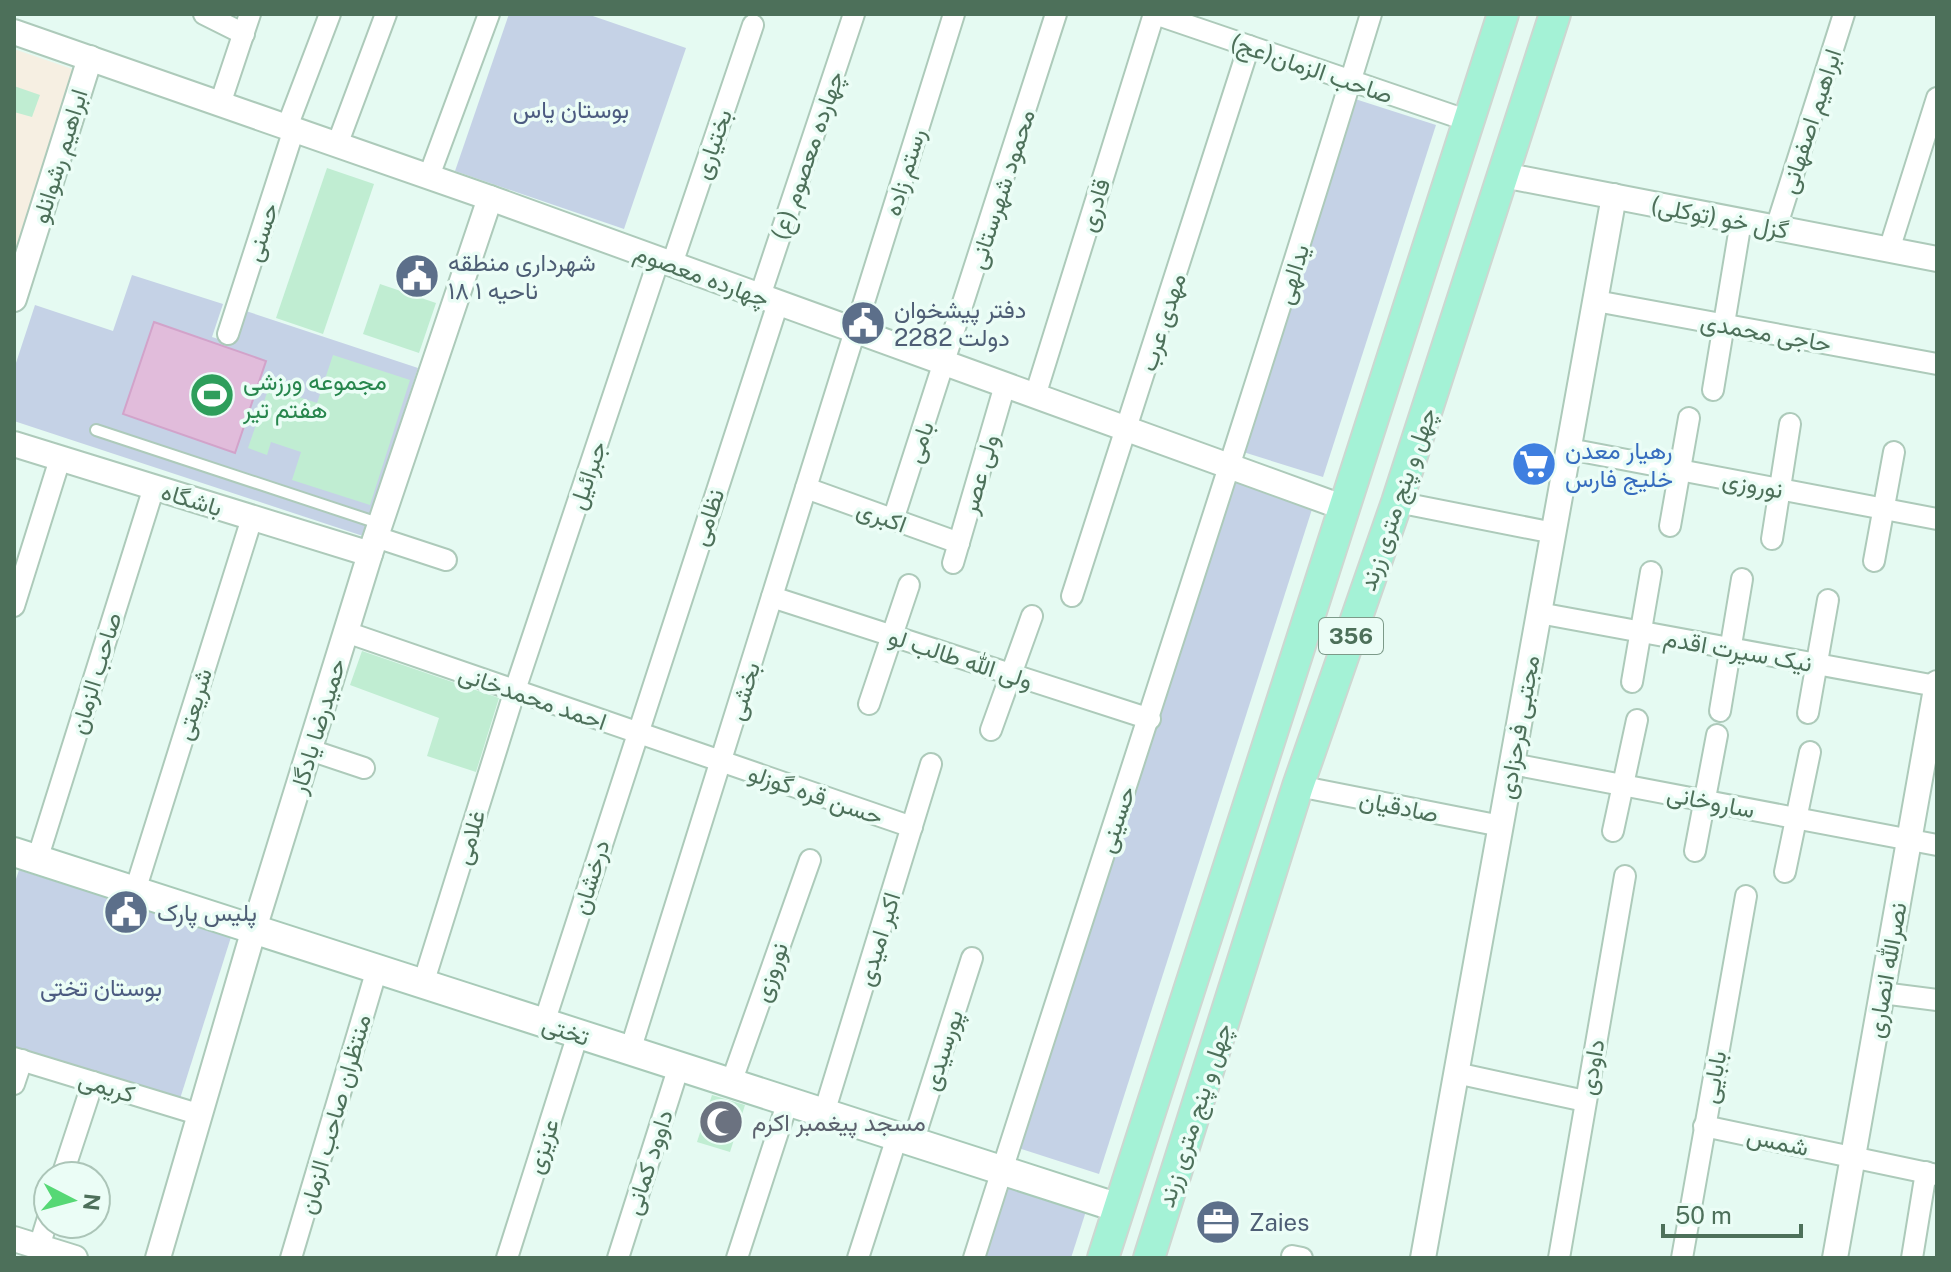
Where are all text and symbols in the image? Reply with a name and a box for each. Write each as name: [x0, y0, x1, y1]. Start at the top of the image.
street label: صاحب الزمان(عج): [1226, 27, 1397, 113]
street label: ابراهیم اصفهانی: [1773, 45, 1849, 198]
street label: چهارده معصوم (ع): [765, 67, 852, 244]
street label: ابراهیم رشوانلو: [25, 85, 96, 227]
park label: بوستان یاس: [513, 95, 629, 125]
street label: بختیاری: [687, 105, 739, 183]
street label: محمود شهرستانی: [962, 106, 1042, 273]
street label: رستم زاده: [877, 125, 933, 220]
street label: قادری: [1073, 175, 1117, 235]
street label: گزل خو (توکلی): [1648, 190, 1791, 246]
street label: حسنی: [238, 199, 285, 265]
street label: چهارده معصوم: [630, 238, 773, 315]
street label: یدالهی: [1270, 241, 1316, 308]
place label: شهرداری منطقه ۱۸ ناحیه ۱: [448, 248, 596, 305]
public building icon: شهرداری منطقه ۱۸ ناحیه ۱: [393, 252, 441, 300]
street label: مهدی عرب: [1133, 270, 1193, 375]
place label: دفتر پیشخوان دولت 2282: [894, 295, 1026, 353]
public building icon: دفتر پیشخوان دولت 2282: [839, 299, 887, 347]
street label: حاجی محمدی: [1698, 307, 1834, 358]
place label: مجموعه ورزشی هفتم تیر: [242, 367, 387, 426]
sports icon: مجموعه ورزشی هفتم تیر: [188, 371, 236, 419]
street label: چهل و پنج متری زرند: [1353, 404, 1445, 596]
street label: بامی: [899, 418, 940, 467]
street label: ولی عصر: [954, 431, 1006, 519]
place label: رهیار معدن خلیج فارس: [1565, 436, 1673, 496]
street label: جبرائیل: [562, 437, 614, 514]
supermarket icon: رهیار معدن خلیج فارس: [1510, 440, 1558, 488]
street label: نوروزی: [1720, 464, 1786, 506]
street label: باشگاه: [158, 477, 226, 522]
street label: نظامی: [685, 485, 730, 549]
street label: اکبری: [853, 494, 911, 540]
street label: صاحب الزمان: [63, 609, 129, 738]
road number: 356: [1319, 618, 1383, 654]
street label: ولی الله طالب لو: [885, 622, 1036, 696]
street label: نیک سیرت اقدم: [1661, 623, 1814, 680]
street label: مجتبی فرحزادی: [1492, 653, 1546, 802]
street label: حمیدرضا یادگار: [283, 655, 353, 799]
street label: احمد محمدخانی: [455, 659, 611, 736]
street label: بخشی: [721, 659, 766, 724]
street label: شریعتی: [169, 665, 219, 744]
street label: حسن قره گوزلو: [744, 758, 887, 832]
street label: ساروخانی: [1665, 779, 1757, 825]
street label: حسینی: [1092, 782, 1141, 856]
street label: صادقیان: [1357, 785, 1441, 828]
street label: غلامی: [447, 806, 492, 868]
street label: درخشان: [565, 836, 617, 918]
public building icon: پلیس پارک: [102, 888, 150, 936]
street label: اکبر امیدی: [851, 889, 907, 990]
place label: پلیس پارک: [157, 898, 257, 929]
street label: نصرالله انصاری: [1860, 900, 1914, 1040]
street label: نوروزی: [747, 939, 795, 1006]
park label: بوستان تختی: [40, 973, 162, 1003]
street label: پورسیدی: [916, 1006, 971, 1095]
street label: تختی: [539, 1009, 593, 1052]
street label: منتظران صاحب الزمان: [292, 1011, 378, 1218]
street label: چهل و پنج متری زرند: [1151, 1019, 1241, 1212]
street label: داودی: [1572, 1037, 1612, 1097]
street label: بابایی: [1695, 1048, 1732, 1106]
street label: کریمی: [75, 1064, 138, 1110]
mosque icon: مسجد پیغمبر اکرم: [697, 1098, 745, 1146]
street label: داوود کمانی: [618, 1106, 680, 1219]
place label: مسجد پیغمبر اکرم: [752, 1108, 926, 1139]
street label: عزیزی: [520, 1115, 566, 1178]
street label: شمس: [1744, 1121, 1811, 1162]
north arrow: [32, 1160, 112, 1240]
scale bar: [1663, 1188, 1801, 1238]
text: N: [78, 1192, 106, 1212]
office icon: Zaies: [1194, 1198, 1242, 1246]
text: 50 m: [1675, 1201, 1732, 1229]
place label: Zaies: [1249, 1208, 1309, 1236]

